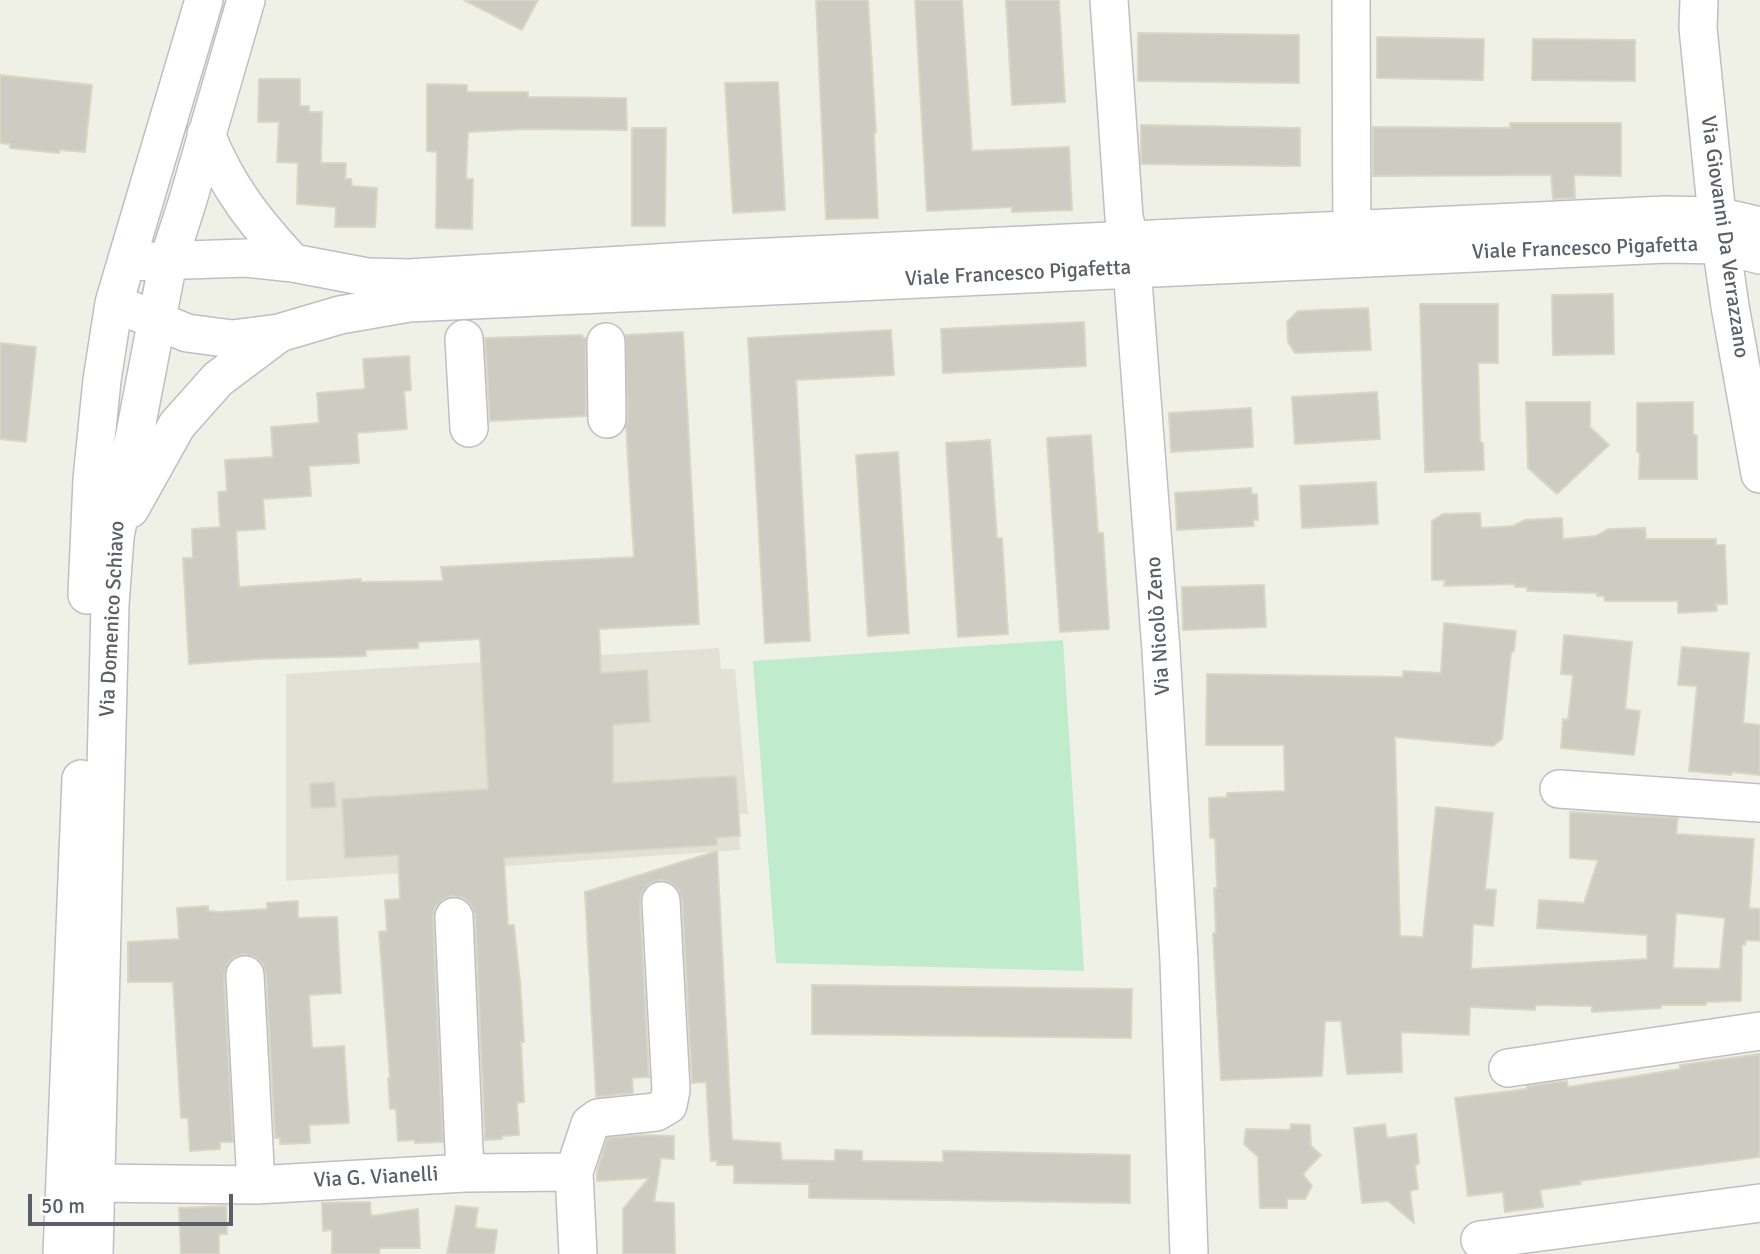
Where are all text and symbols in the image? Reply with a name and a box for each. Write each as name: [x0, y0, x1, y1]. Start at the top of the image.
street label: Via Giovanni Da Verrazzano: [1695, 114, 1753, 360]
street label: Viale Francesco Pigafetta: [1471, 232, 1699, 266]
street label: Viale Francesco Pigafetta: [904, 255, 1132, 293]
street label: Via Domenico Schiavo: [95, 520, 131, 718]
street label: Via Nicolò Zeno: [1142, 556, 1176, 696]
street label: Via G. Vianelli: [313, 1162, 439, 1194]
scale bar: [32, 1180, 236, 1224]
text: 50 m: [41, 1193, 85, 1219]

